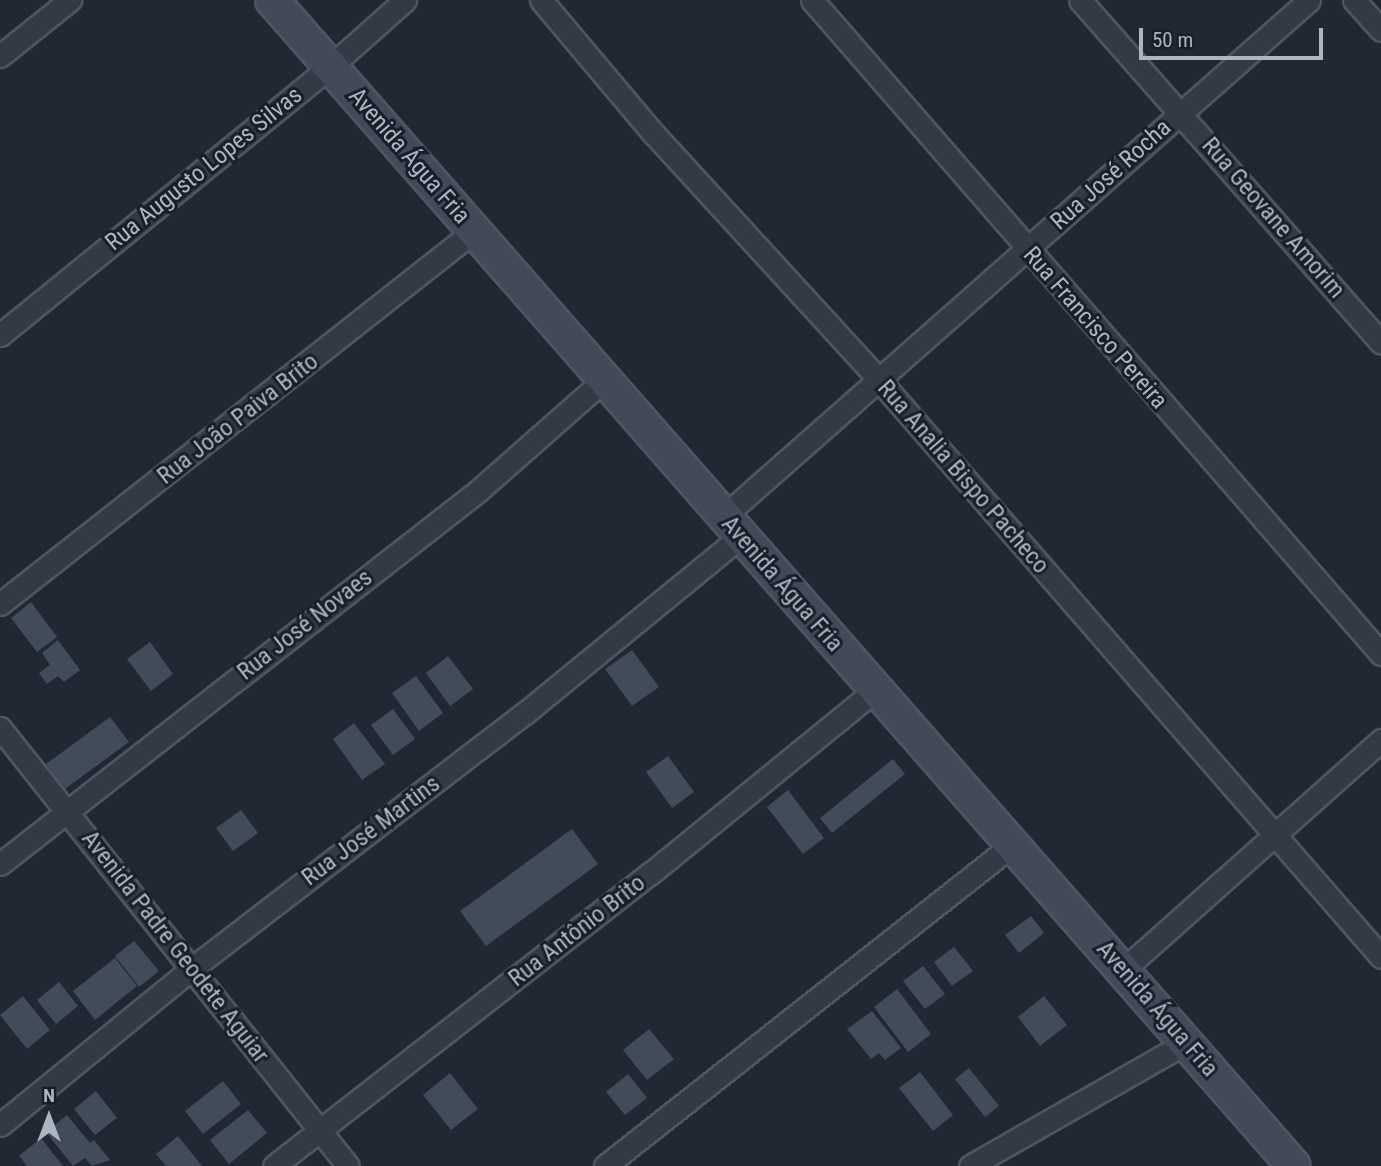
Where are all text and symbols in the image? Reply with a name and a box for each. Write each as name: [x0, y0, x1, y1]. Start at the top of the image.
scale bar: [1143, 14, 1327, 58]
text: 50 m: [1152, 28, 1193, 52]
street label: Rua Augusto Lopes Silvas: [100, 81, 308, 257]
street label: Avenida Água Fria: [342, 82, 476, 230]
street label: Rua José Rocha: [1045, 114, 1177, 236]
street label: Rua Geovane Amorim: [1195, 132, 1351, 304]
street label: Rua Francisco Pereira: [1017, 241, 1173, 415]
street label: Rua João Paiva Brito: [152, 347, 324, 491]
street label: Rua Analia Bispo Pacheco: [871, 374, 1055, 580]
street label: Avenida Água Fria: [715, 510, 849, 658]
street label: Rua José Novaes: [232, 563, 378, 687]
street label: Rua José Martins: [296, 770, 446, 892]
street label: Avenida Padre Geodete Aguiar: [75, 825, 275, 1069]
street label: Rua Antônio Brito: [503, 869, 651, 993]
street label: Avenida Água Fria: [1090, 935, 1224, 1083]
north arrow: [14, 1082, 84, 1152]
text: N: [43, 1084, 55, 1107]

